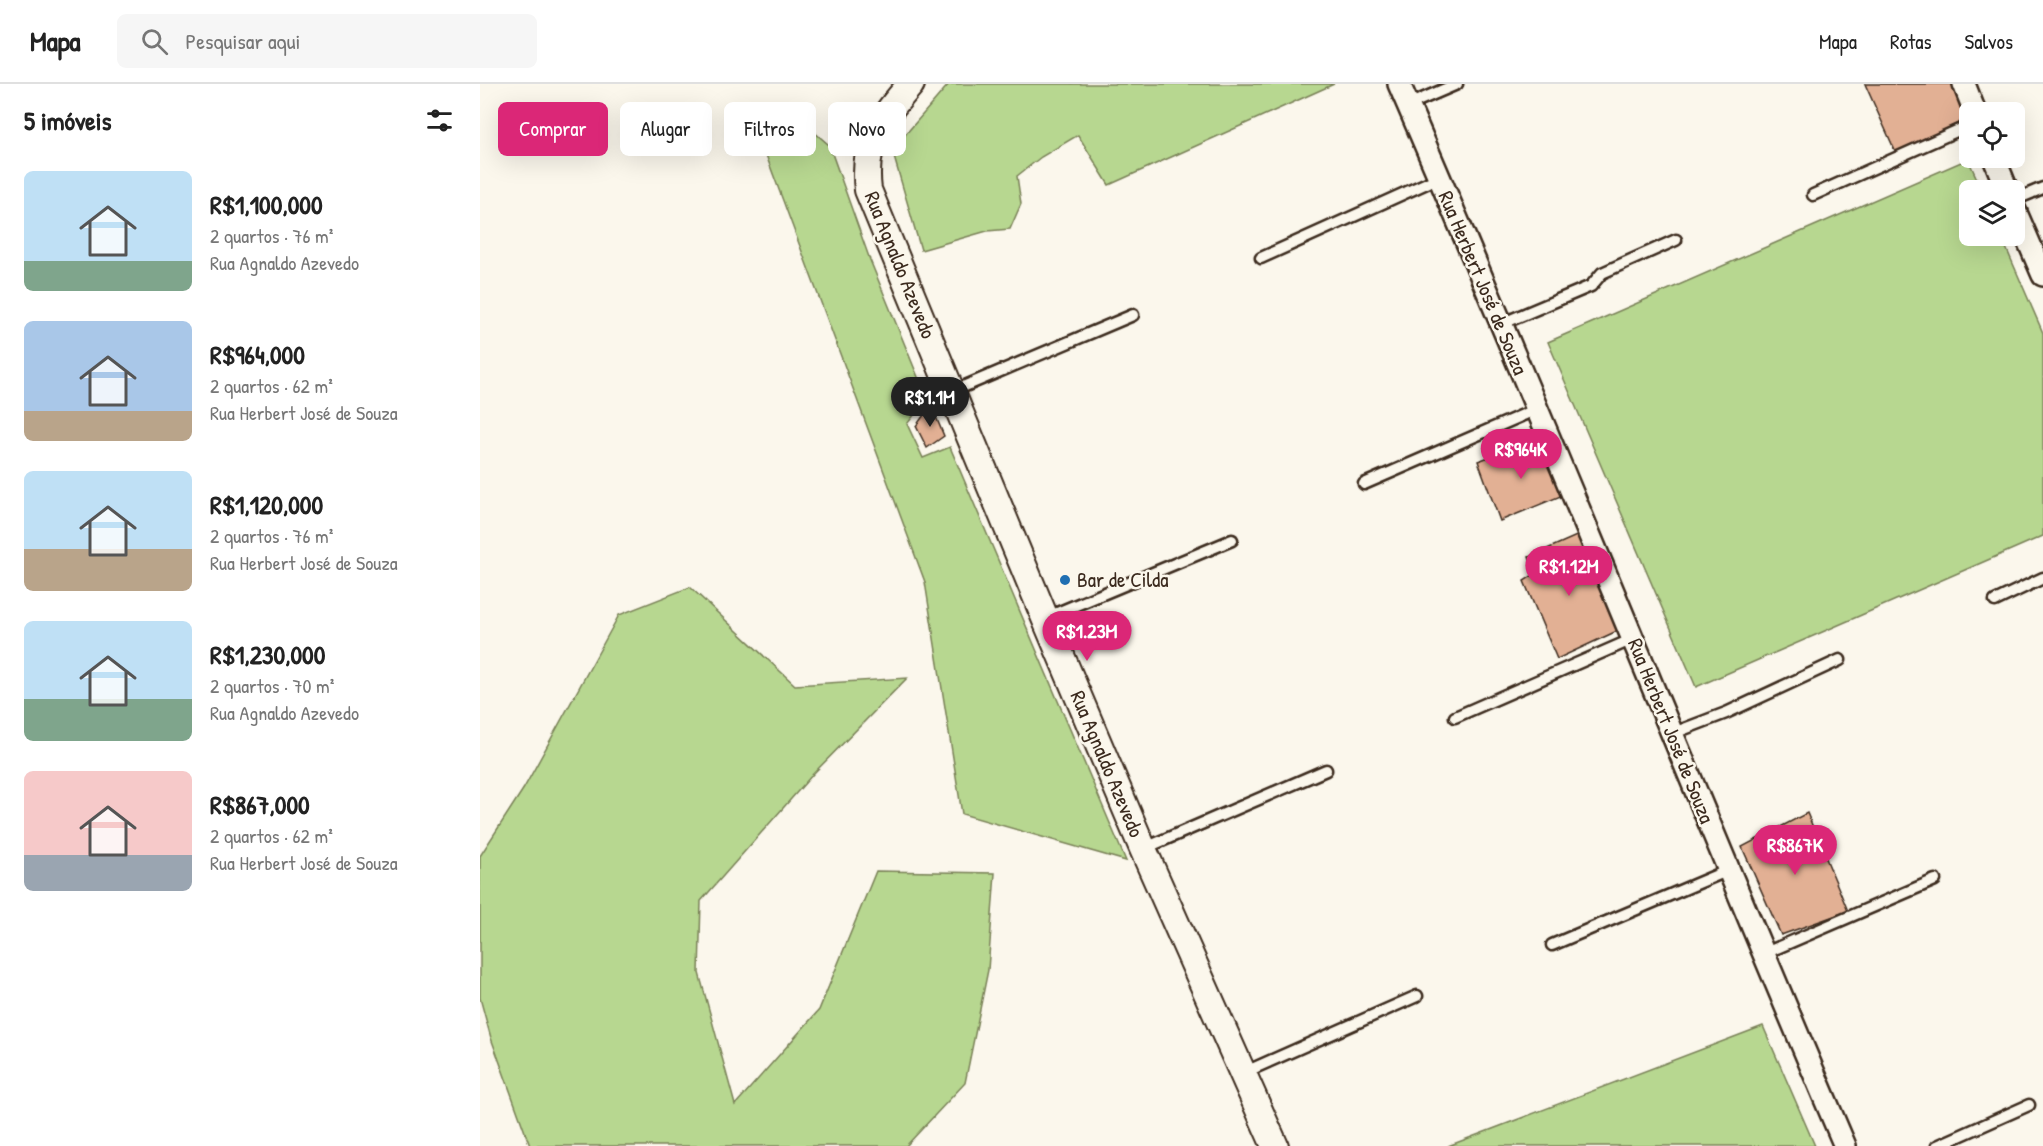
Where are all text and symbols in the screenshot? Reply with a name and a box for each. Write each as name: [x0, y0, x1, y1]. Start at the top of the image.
search box: [117, 14, 537, 68]
text: Mapa: [30, 22, 81, 60]
icon: search: [138, 25, 171, 58]
text: Pesquisar aqui: [186, 26, 301, 56]
text: Mapa: [1819, 27, 1857, 56]
text: Rotas: [1890, 27, 1932, 56]
text: Salvos: [1965, 27, 2013, 56]
chip: Comprar: [498, 102, 608, 156]
chip: Alugar: [620, 102, 712, 156]
chip: Filtros: [724, 102, 816, 156]
chip: Novo: [828, 102, 906, 156]
map controls: [1959, 102, 2025, 246]
button: locate: [1959, 102, 2025, 168]
text: 5 imóveis: [24, 103, 112, 138]
icon: filters: [423, 104, 456, 137]
button: layers: [1959, 180, 2025, 246]
street label: Rua Herbert José de Souza: [1432, 186, 1535, 379]
text: R$1,100,000: [210, 187, 323, 222]
street label: Rua Agnaldo Azevedo: [858, 187, 943, 343]
icon: home: [72, 195, 144, 267]
text: 2 quartos · 76 m²: [210, 222, 333, 249]
text: Rua Agnaldo Azevedo: [210, 249, 359, 276]
text: R$964,000: [210, 337, 305, 372]
icon: home: [72, 345, 144, 417]
text: 2 quartos · 62 m²: [210, 372, 333, 399]
pin: R$1.1M: [881, 377, 979, 428]
text: R$1.1M: [905, 383, 955, 410]
text: Rua Herbert José de Souza: [210, 399, 398, 426]
pin: R$964K: [1472, 429, 1570, 480]
text: R$964K: [1495, 435, 1547, 462]
text: R$1,120,000: [210, 487, 323, 522]
icon: home: [72, 495, 144, 567]
text: 2 quartos · 76 m²: [210, 522, 333, 549]
pin: R$1.12M: [1514, 546, 1624, 597]
text: Rua Herbert José de Souza: [210, 549, 398, 576]
text: R$1.12M: [1539, 552, 1599, 579]
place label: Bar de Cilda: [1077, 565, 1168, 594]
marker: Bar de Cilda: [1058, 573, 1072, 587]
pin: R$1.23M: [1032, 611, 1142, 662]
text: R$1.23M: [1057, 617, 1117, 644]
street label: Rua Herbert José de Souza: [1621, 634, 1722, 828]
text: R$1,230,000: [210, 637, 325, 672]
icon: home: [72, 645, 144, 717]
text: 2 quartos · 70 m²: [210, 672, 334, 699]
street label: Rua Agnaldo Azevedo: [1064, 686, 1151, 841]
text: Rua Agnaldo Azevedo: [210, 699, 359, 726]
text: R$867,000: [210, 787, 310, 822]
icon: home: [72, 795, 144, 867]
text: 2 quartos · 62 m²: [210, 822, 333, 849]
pin: R$867K: [1746, 825, 1844, 876]
text: R$867K: [1767, 831, 1823, 858]
text: Rua Herbert José de Souza: [210, 849, 398, 876]

